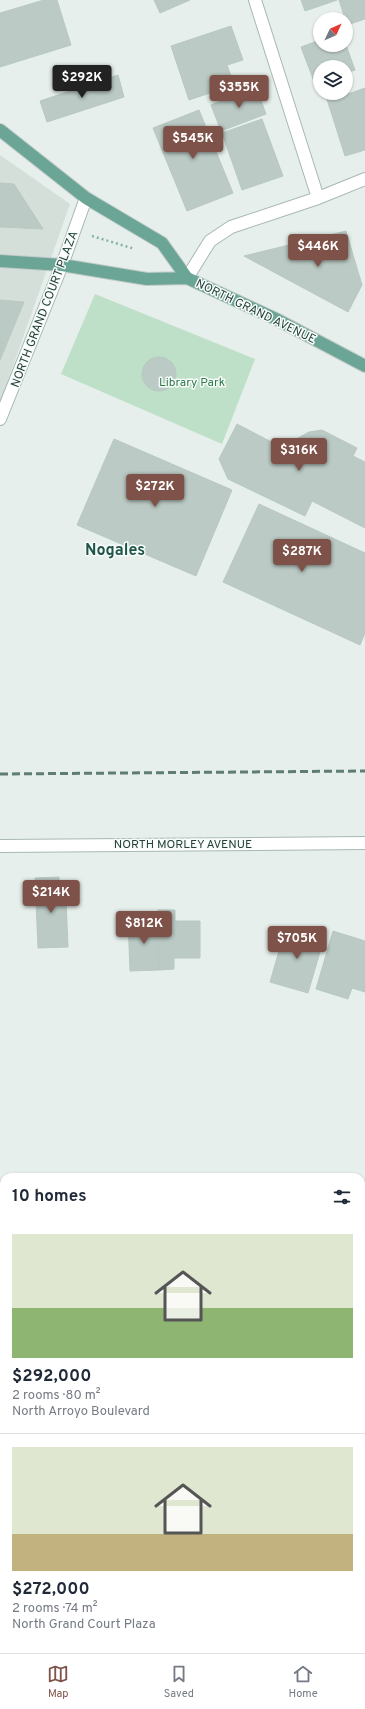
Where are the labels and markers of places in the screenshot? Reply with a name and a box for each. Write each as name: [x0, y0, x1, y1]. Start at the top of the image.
pin: $292K: [54, 65, 110, 99]
pin: $355K: [211, 75, 267, 109]
pin: $545K: [165, 126, 221, 160]
pin: $446K: [290, 234, 346, 268]
pin: $316K: [271, 438, 327, 472]
pin: $272K: [127, 474, 183, 508]
pin: $287K: [274, 539, 330, 573]
pin: $214K: [23, 880, 79, 914]
pin: $812K: [116, 911, 172, 945]
pin: $705K: [269, 926, 325, 960]

